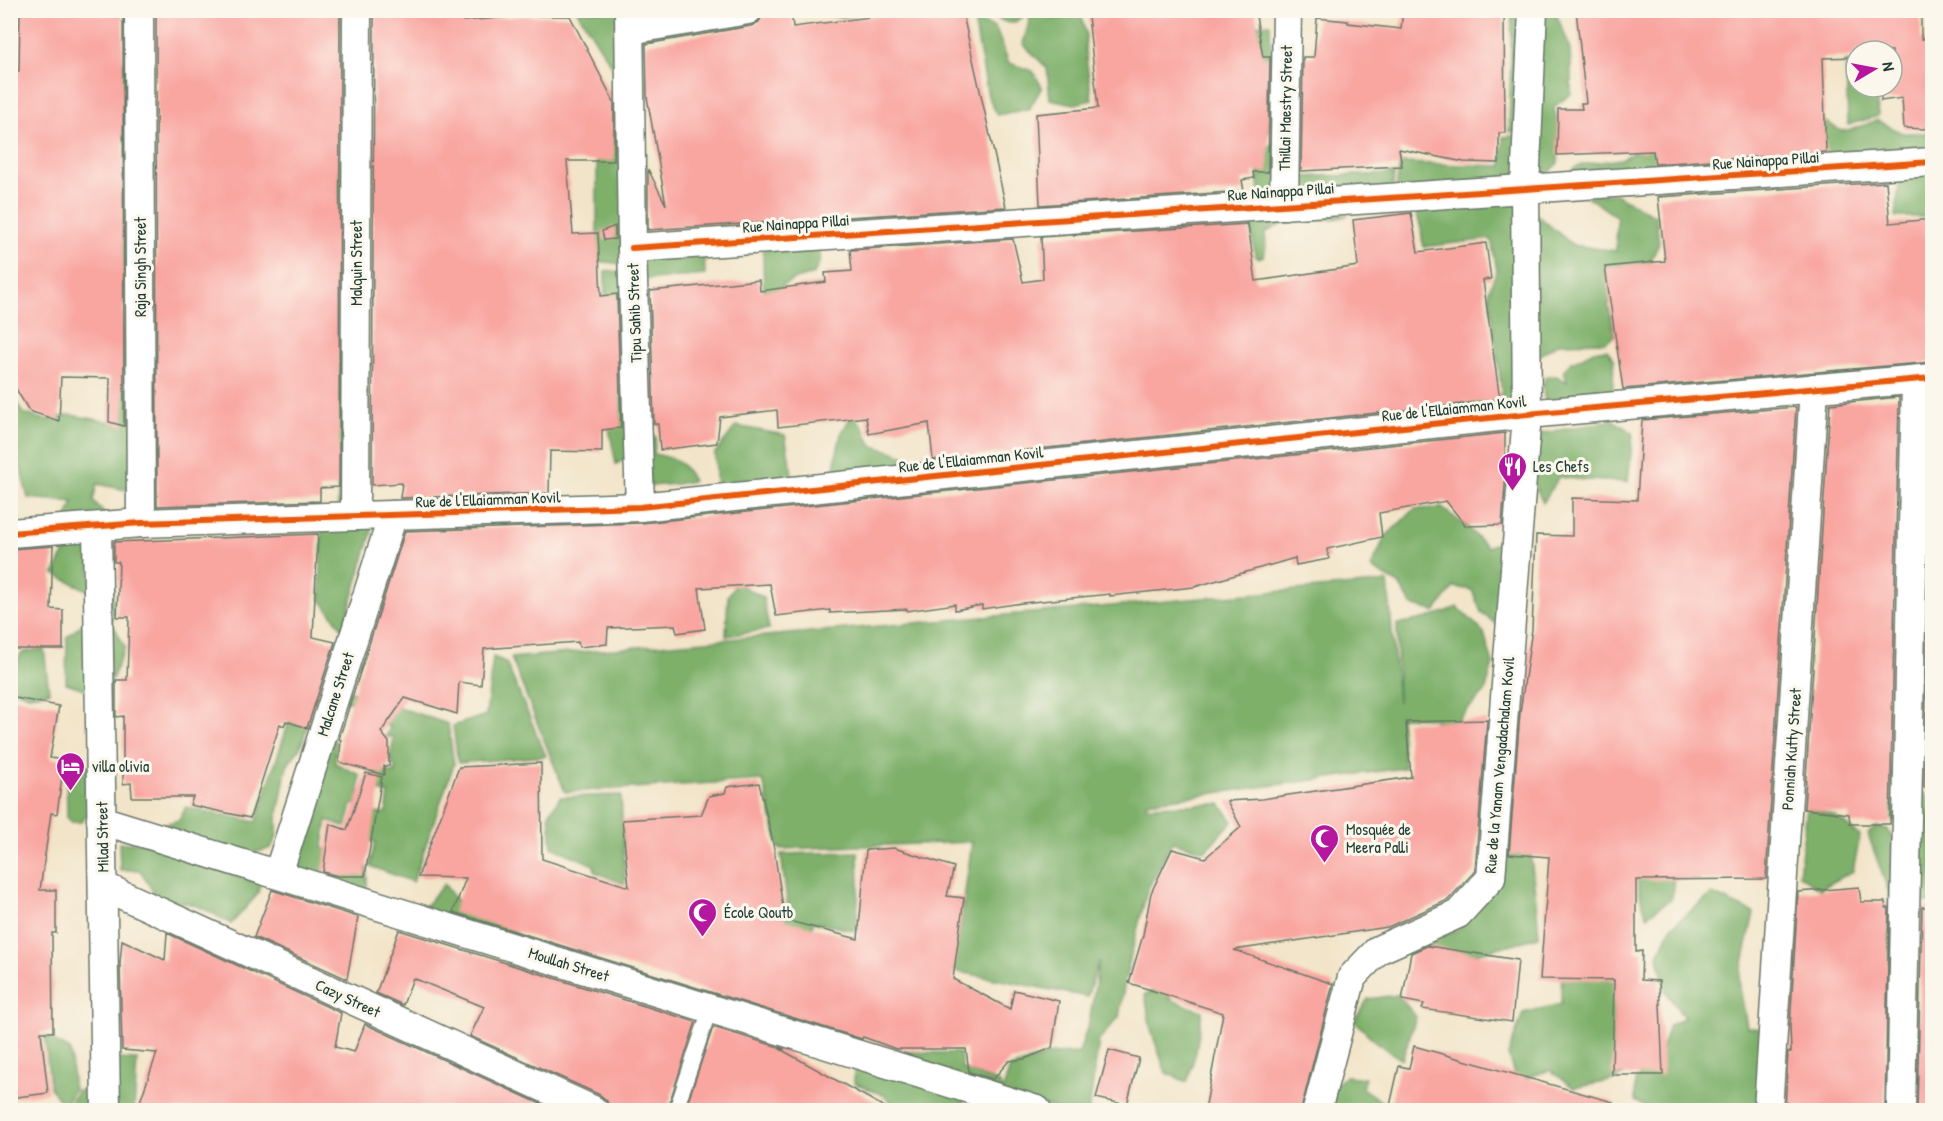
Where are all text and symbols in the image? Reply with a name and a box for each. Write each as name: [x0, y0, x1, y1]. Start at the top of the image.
north arrow: [1844, 39, 1904, 99]
street label: Thillai Maestry Street: [1273, 44, 1297, 171]
text: N: [1877, 60, 1900, 73]
street label: Rue Nainappa Pillai: [1712, 145, 1820, 175]
street label: Rue Nainappa Pillai: [1227, 176, 1335, 206]
street label: Rue Nainappa Pillai: [742, 208, 850, 238]
street label: Raja Singh Street: [129, 216, 151, 317]
street label: Malquin Street: [345, 220, 367, 306]
street label: Tipu Sahib Street: [621, 262, 647, 363]
street label: Rue de l'Ellaiamman Kovil: [1381, 389, 1528, 427]
street label: Rue de l'Ellaiamman Kovil: [898, 440, 1045, 478]
restaurant icon: Les Chefs: [1496, 450, 1528, 492]
place label: Les Chefs: [1533, 455, 1589, 477]
street label: Rue de l'Ellaiamman Kovil: [415, 485, 562, 513]
street label: Malcane Street: [311, 649, 359, 739]
street label: Rue de la Yanam Vengadachalam Kovil: [1479, 655, 1519, 874]
street label: Ponniah Kutty Street: [1776, 687, 1806, 811]
hotel icon: villa olivia: [55, 750, 87, 792]
place label: villa olivia: [92, 755, 149, 777]
street label: Milad Street: [90, 801, 114, 873]
place label: Mosquée de Meera Palli: [1346, 818, 1412, 858]
mosque icon: Mosquée de Meera Palli: [1309, 822, 1341, 864]
mosque icon: École Qoutb: [687, 896, 719, 938]
place label: École Qoutb: [724, 901, 793, 923]
street label: Moullah Street: [526, 941, 612, 987]
street label: Cazy Street: [312, 973, 385, 1023]

